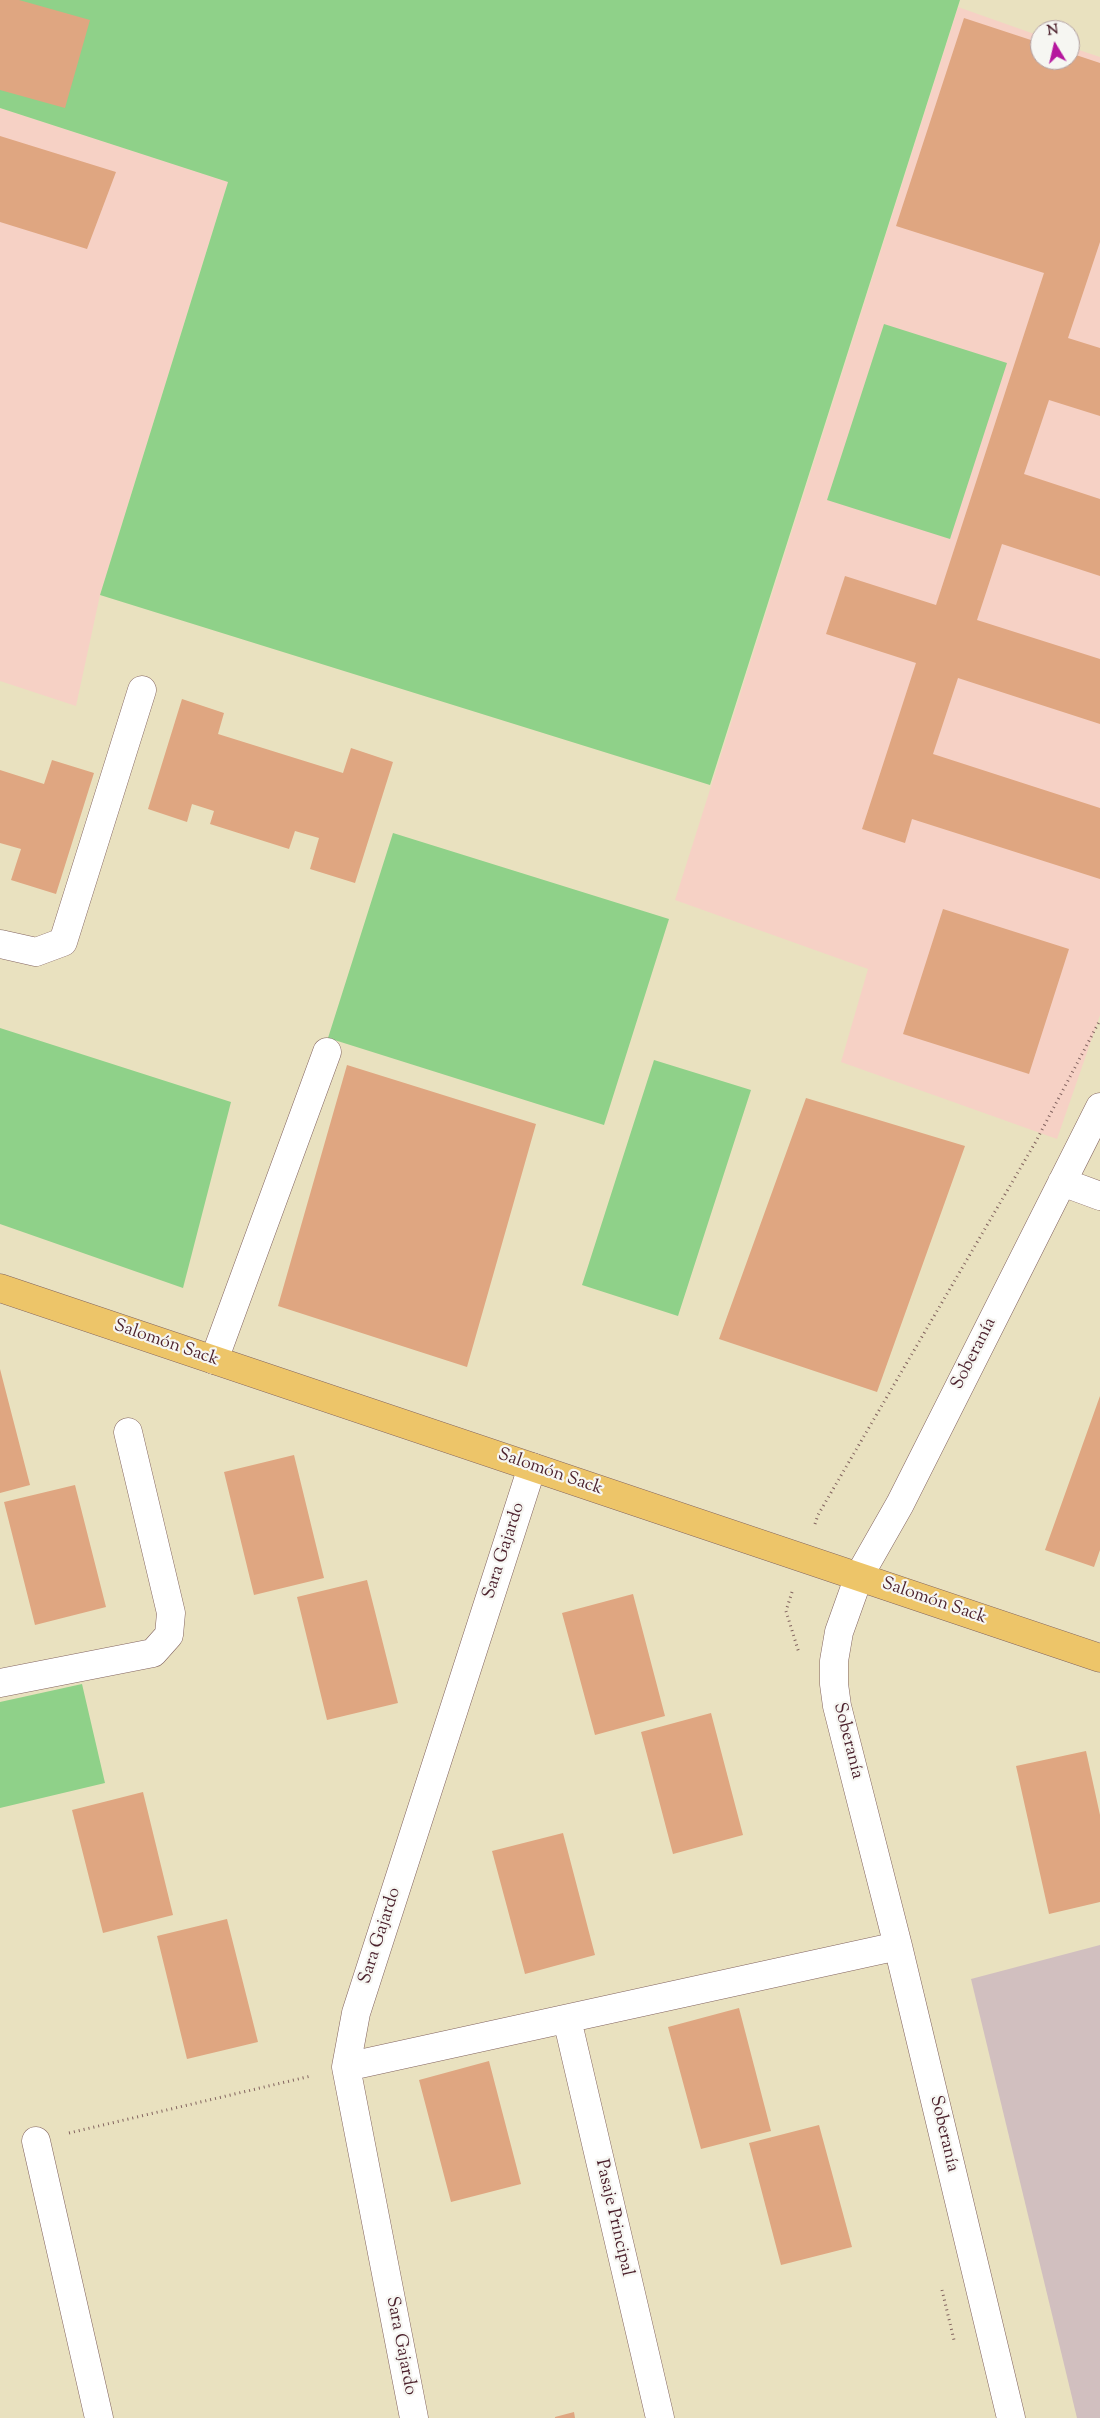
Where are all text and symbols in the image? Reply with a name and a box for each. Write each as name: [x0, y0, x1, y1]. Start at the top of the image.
north arrow: [1030, 20, 1080, 70]
text: N: [1046, 20, 1060, 42]
street label: Soberanía: [948, 1314, 1002, 1394]
street label: Salomón Sack: [111, 1316, 221, 1372]
street label: Salomón Sack: [495, 1445, 605, 1501]
street label: Sara Gajardo: [479, 1500, 531, 1602]
street label: Salomón Sack: [879, 1574, 989, 1630]
street label: Soberanía: [827, 1701, 867, 1781]
street label: Sara Gajardo: [355, 1885, 407, 1987]
street label: Soberanía: [924, 2094, 962, 2174]
street label: Pasaje Principal: [589, 2157, 637, 2279]
street label: Sara Gajardo: [380, 2295, 420, 2397]

